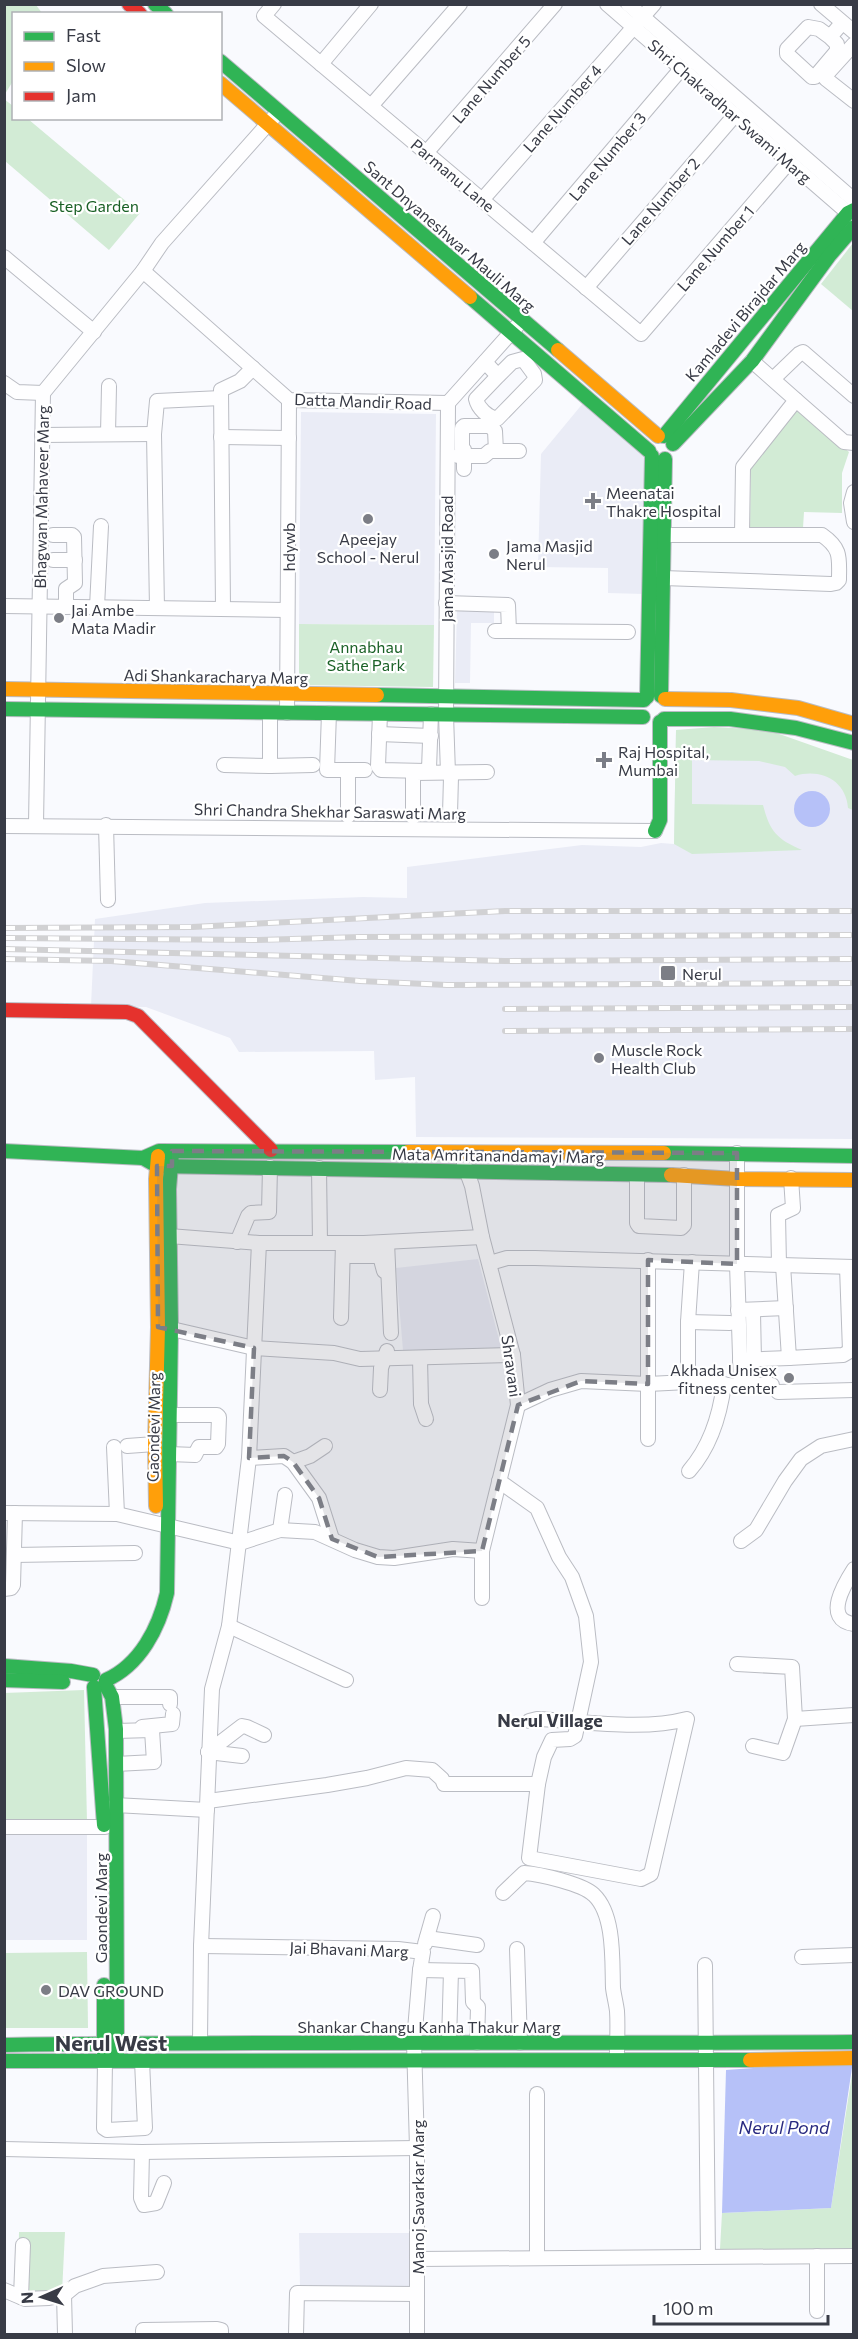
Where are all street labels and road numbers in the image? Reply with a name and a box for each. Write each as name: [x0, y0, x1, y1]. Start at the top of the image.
street label: Lane Number 5: [448, 31, 534, 127]
street label: Shri Chakradhar Swami Marg: [645, 35, 816, 187]
street label: Lane Number 4: [519, 60, 606, 156]
street label: Lane Number 3: [564, 108, 650, 204]
street label: Parmanu Lane: [407, 134, 499, 216]
street label: Lane Number 2: [617, 153, 703, 249]
street label: Sant Dnyaneshwar Mauli Marg: [361, 157, 540, 316]
street label: Lane Number 1: [673, 201, 757, 295]
street label: Kamladevi Birajdar Marg: [681, 237, 809, 385]
street label: Datta Mandir Road: [294, 389, 432, 413]
street label: Bhagwan Mahaveer Marg: [30, 405, 52, 589]
street label: Jama Masjid Road: [437, 495, 456, 623]
street label: hdywb: [279, 523, 298, 571]
street label: Adi Shankaracharya Marg: [123, 665, 309, 687]
street label: Shri Chandra Shekhar Saraswati Marg: [194, 799, 467, 823]
street label: Mata Amritanandamayi Marg: [392, 1144, 605, 1166]
street label: Shravani: [498, 1334, 526, 1398]
street label: Gaondevi Marg: [143, 1371, 163, 1482]
street label: Gaondevi Marg: [91, 1853, 110, 1963]
street label: Jai Bhavani Marg: [289, 1937, 409, 1961]
street label: Shankar Changu Kanha Thakur Marg: [297, 2017, 561, 2036]
street label: Manoj Savarkar Marg: [408, 2119, 427, 2274]

